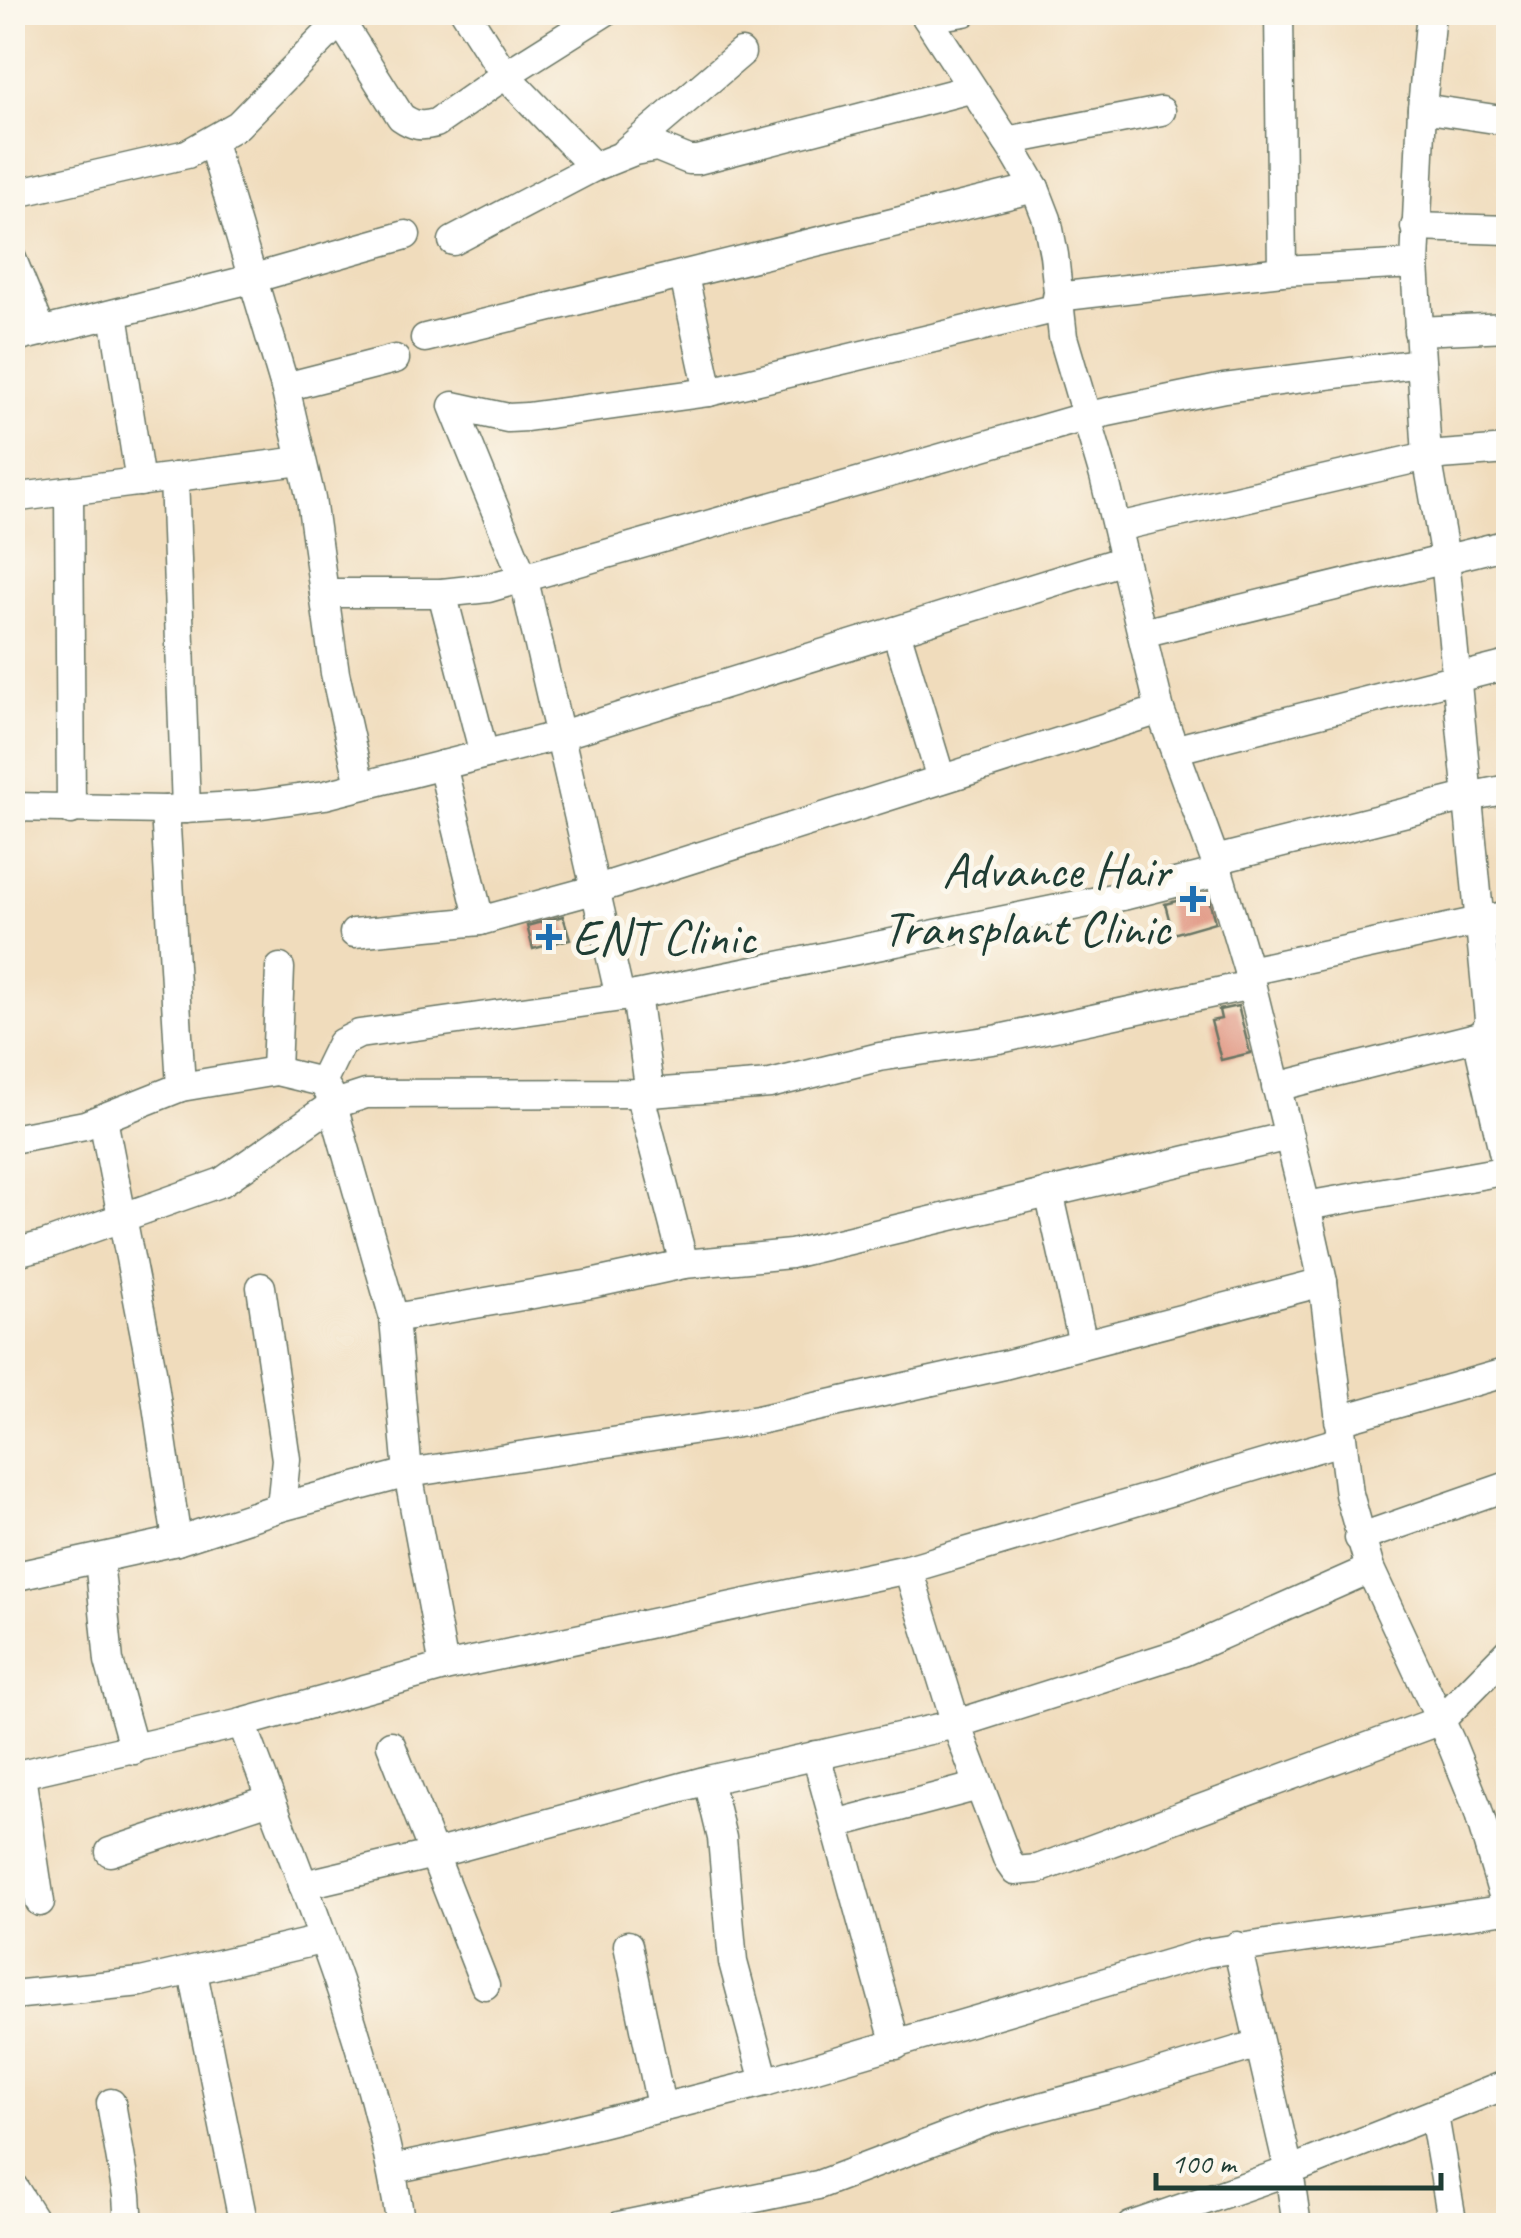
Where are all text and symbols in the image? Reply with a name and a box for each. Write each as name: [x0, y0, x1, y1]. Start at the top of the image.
place label: Advance Hair Transplant Clinic: [882, 839, 1173, 960]
marker: Advance Hair Transplant Clinic: [1180, 886, 1206, 912]
place label: ENT Clinic: [572, 906, 757, 969]
marker: ENT Clinic: [536, 924, 562, 950]
scale bar: [1156, 2128, 1441, 2190]
text: 100 m: [1171, 2144, 1238, 2182]

